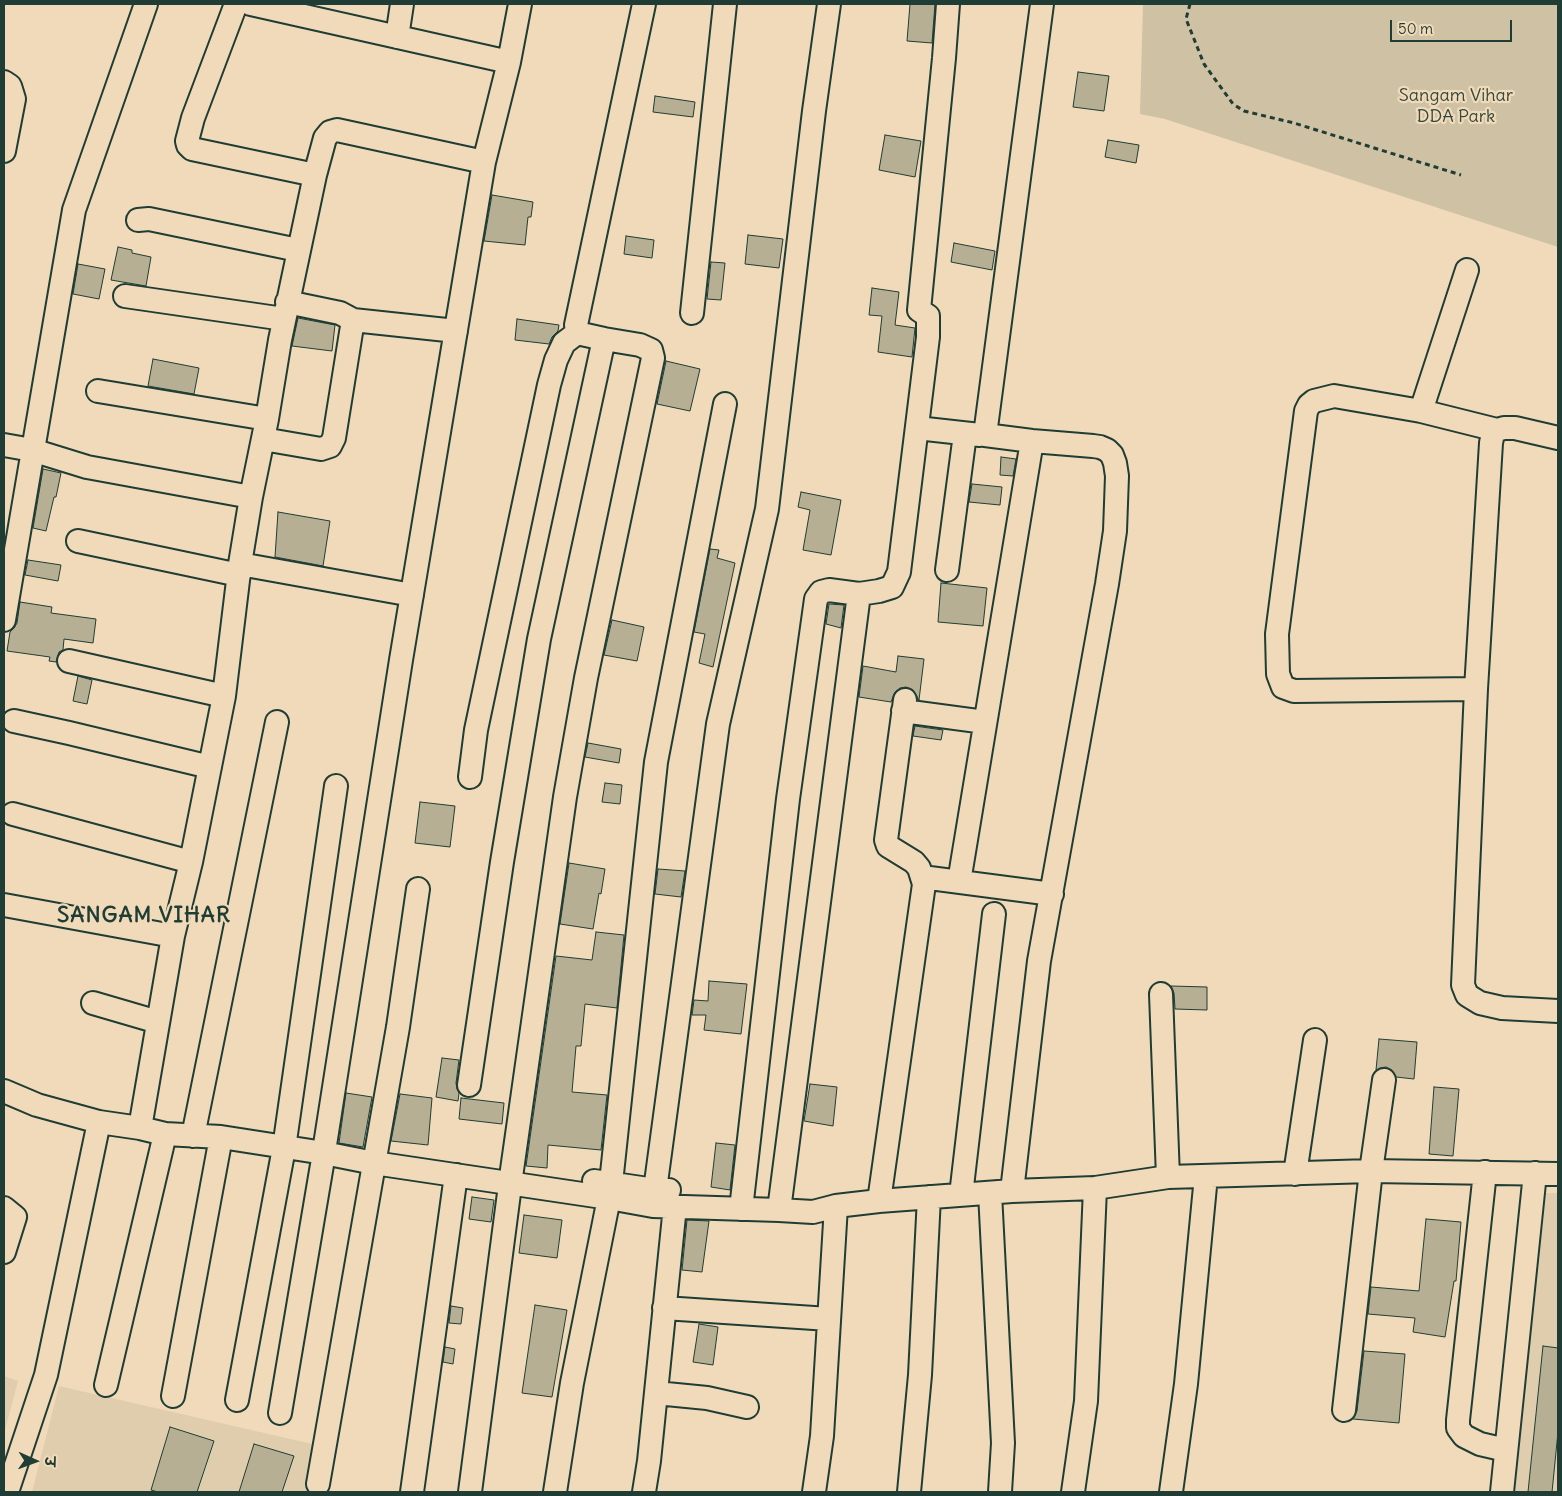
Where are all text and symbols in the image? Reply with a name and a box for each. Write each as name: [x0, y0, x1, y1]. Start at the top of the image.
scale bar: [1392, 10, 1514, 42]
text: 50 m: [1398, 19, 1433, 38]
park label: Sangam Vihar DDA Park: [1399, 85, 1513, 128]
district label: SANGAM VIHAR: [56, 903, 232, 929]
north arrow: [10, 1436, 60, 1486]
text: उ: [41, 1457, 59, 1466]

